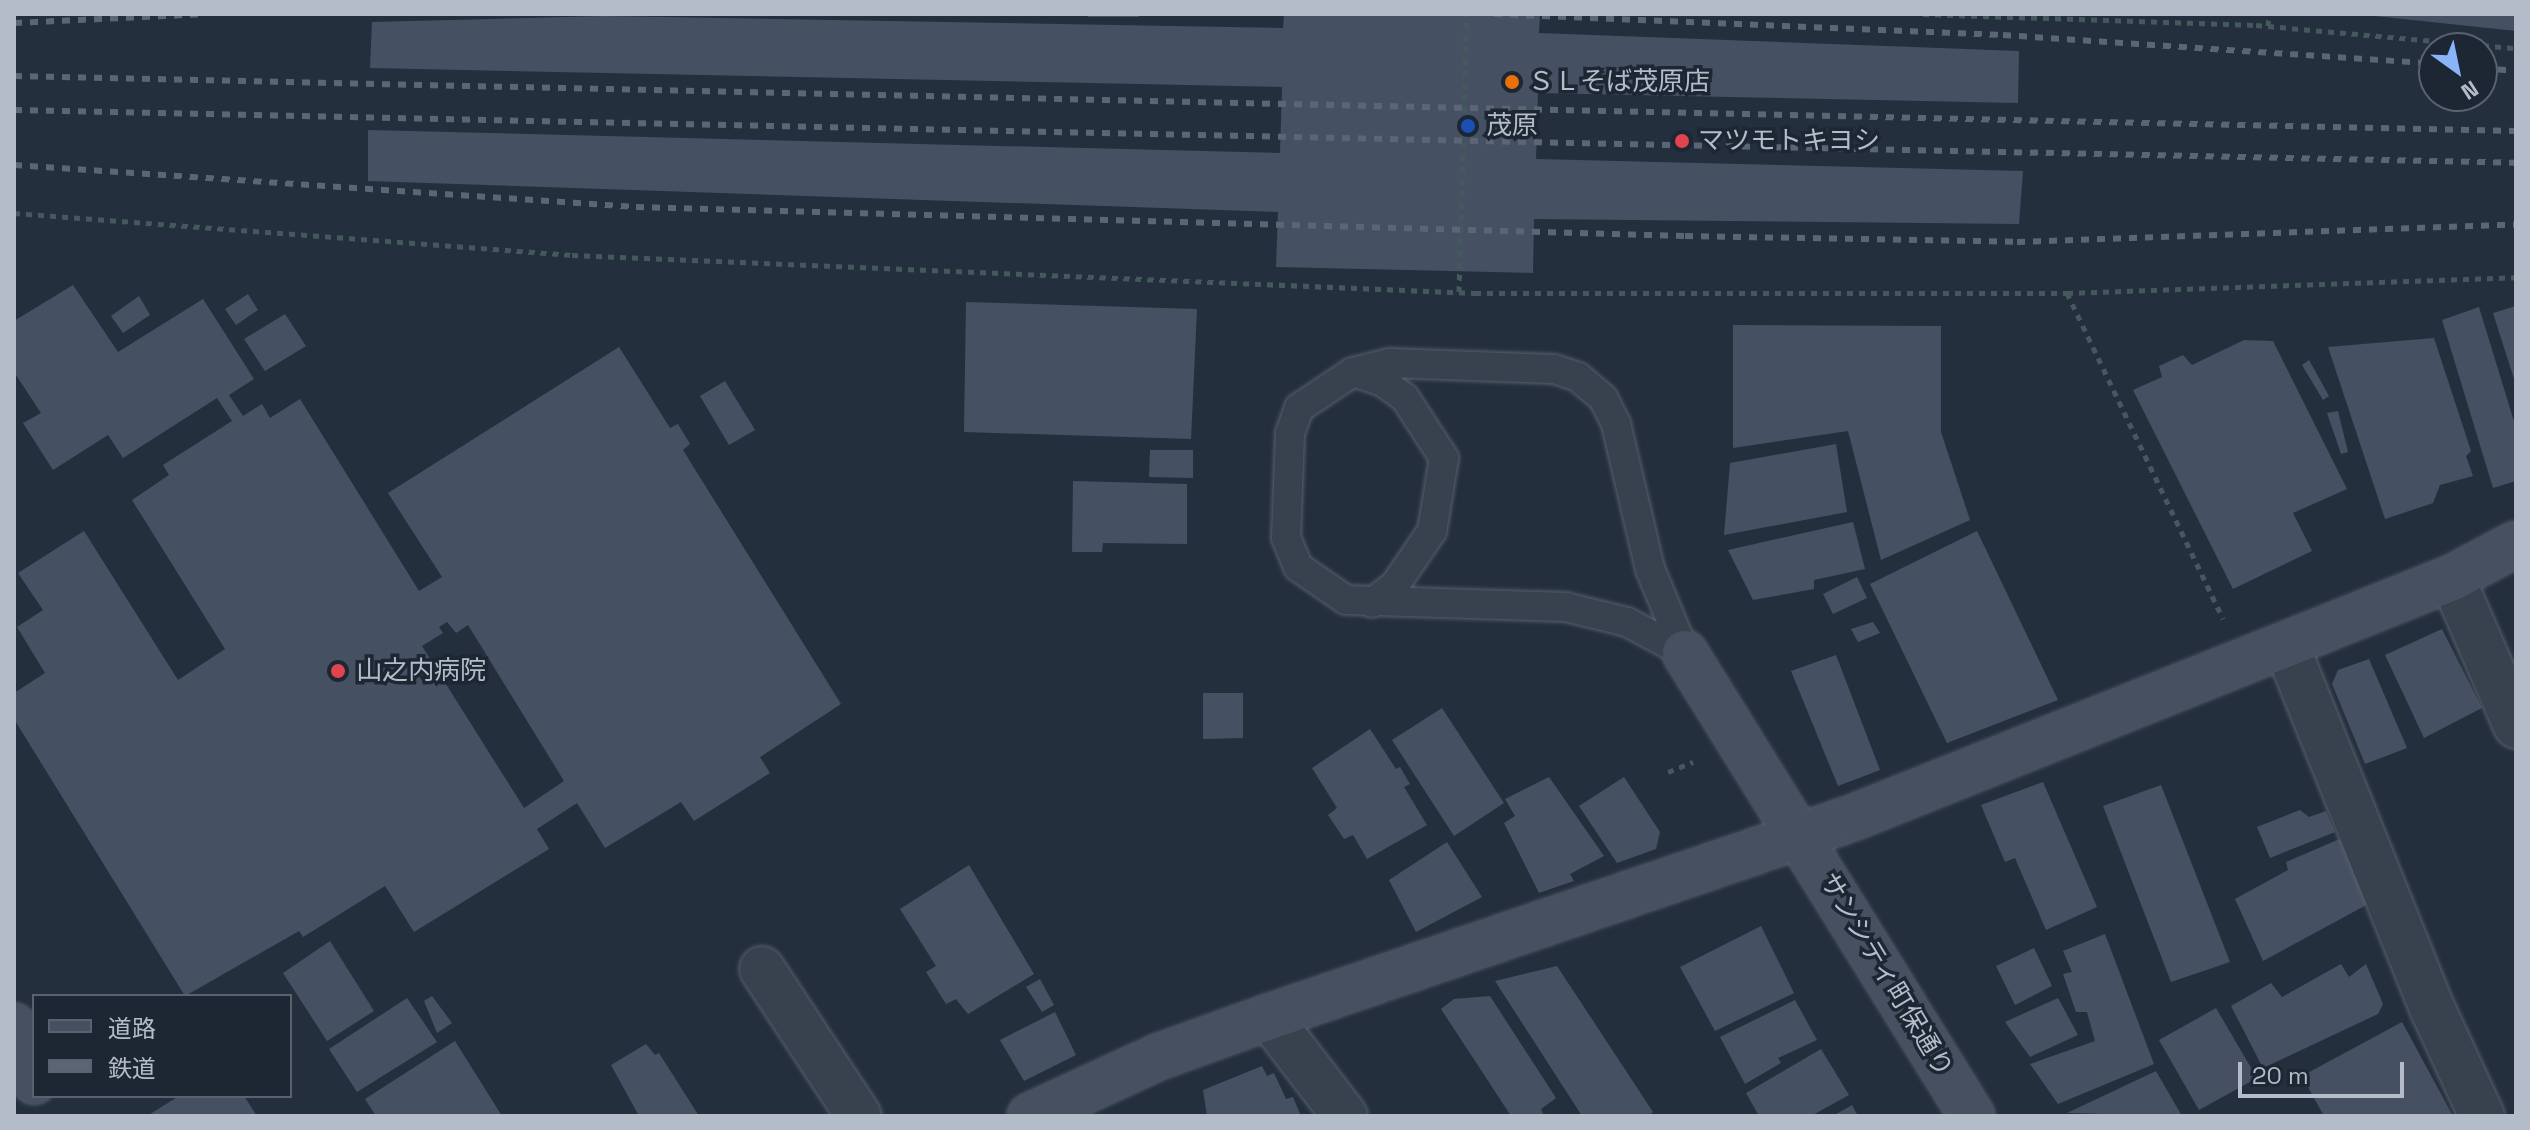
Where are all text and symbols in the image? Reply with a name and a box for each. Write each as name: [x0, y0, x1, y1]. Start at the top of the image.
north arrow: [2418, 32, 2498, 112]
place label: ＳＬそば茂原店: [1528, 66, 1710, 98]
marker: ＳＬそば茂原店: [1503, 73, 1521, 91]
text: N: [2456, 75, 2484, 106]
place label: 茂原: [1486, 110, 1538, 142]
marker: 茂原: [1457, 115, 1479, 137]
place label: マツモトキヨシ: [1698, 125, 1880, 157]
marker: マツモトキヨシ: [1673, 132, 1691, 150]
place label: 山之内病院: [356, 655, 486, 687]
marker: 山之内病院: [327, 660, 349, 682]
street label: サンシティ町保通り: [1812, 867, 1960, 1083]
legend: [32, 994, 292, 1098]
text: 道路: [108, 1013, 156, 1044]
scale bar: [2242, 1046, 2408, 1096]
text: 鉄道: [108, 1053, 156, 1084]
text: 20 m: [2252, 1060, 2309, 1091]

